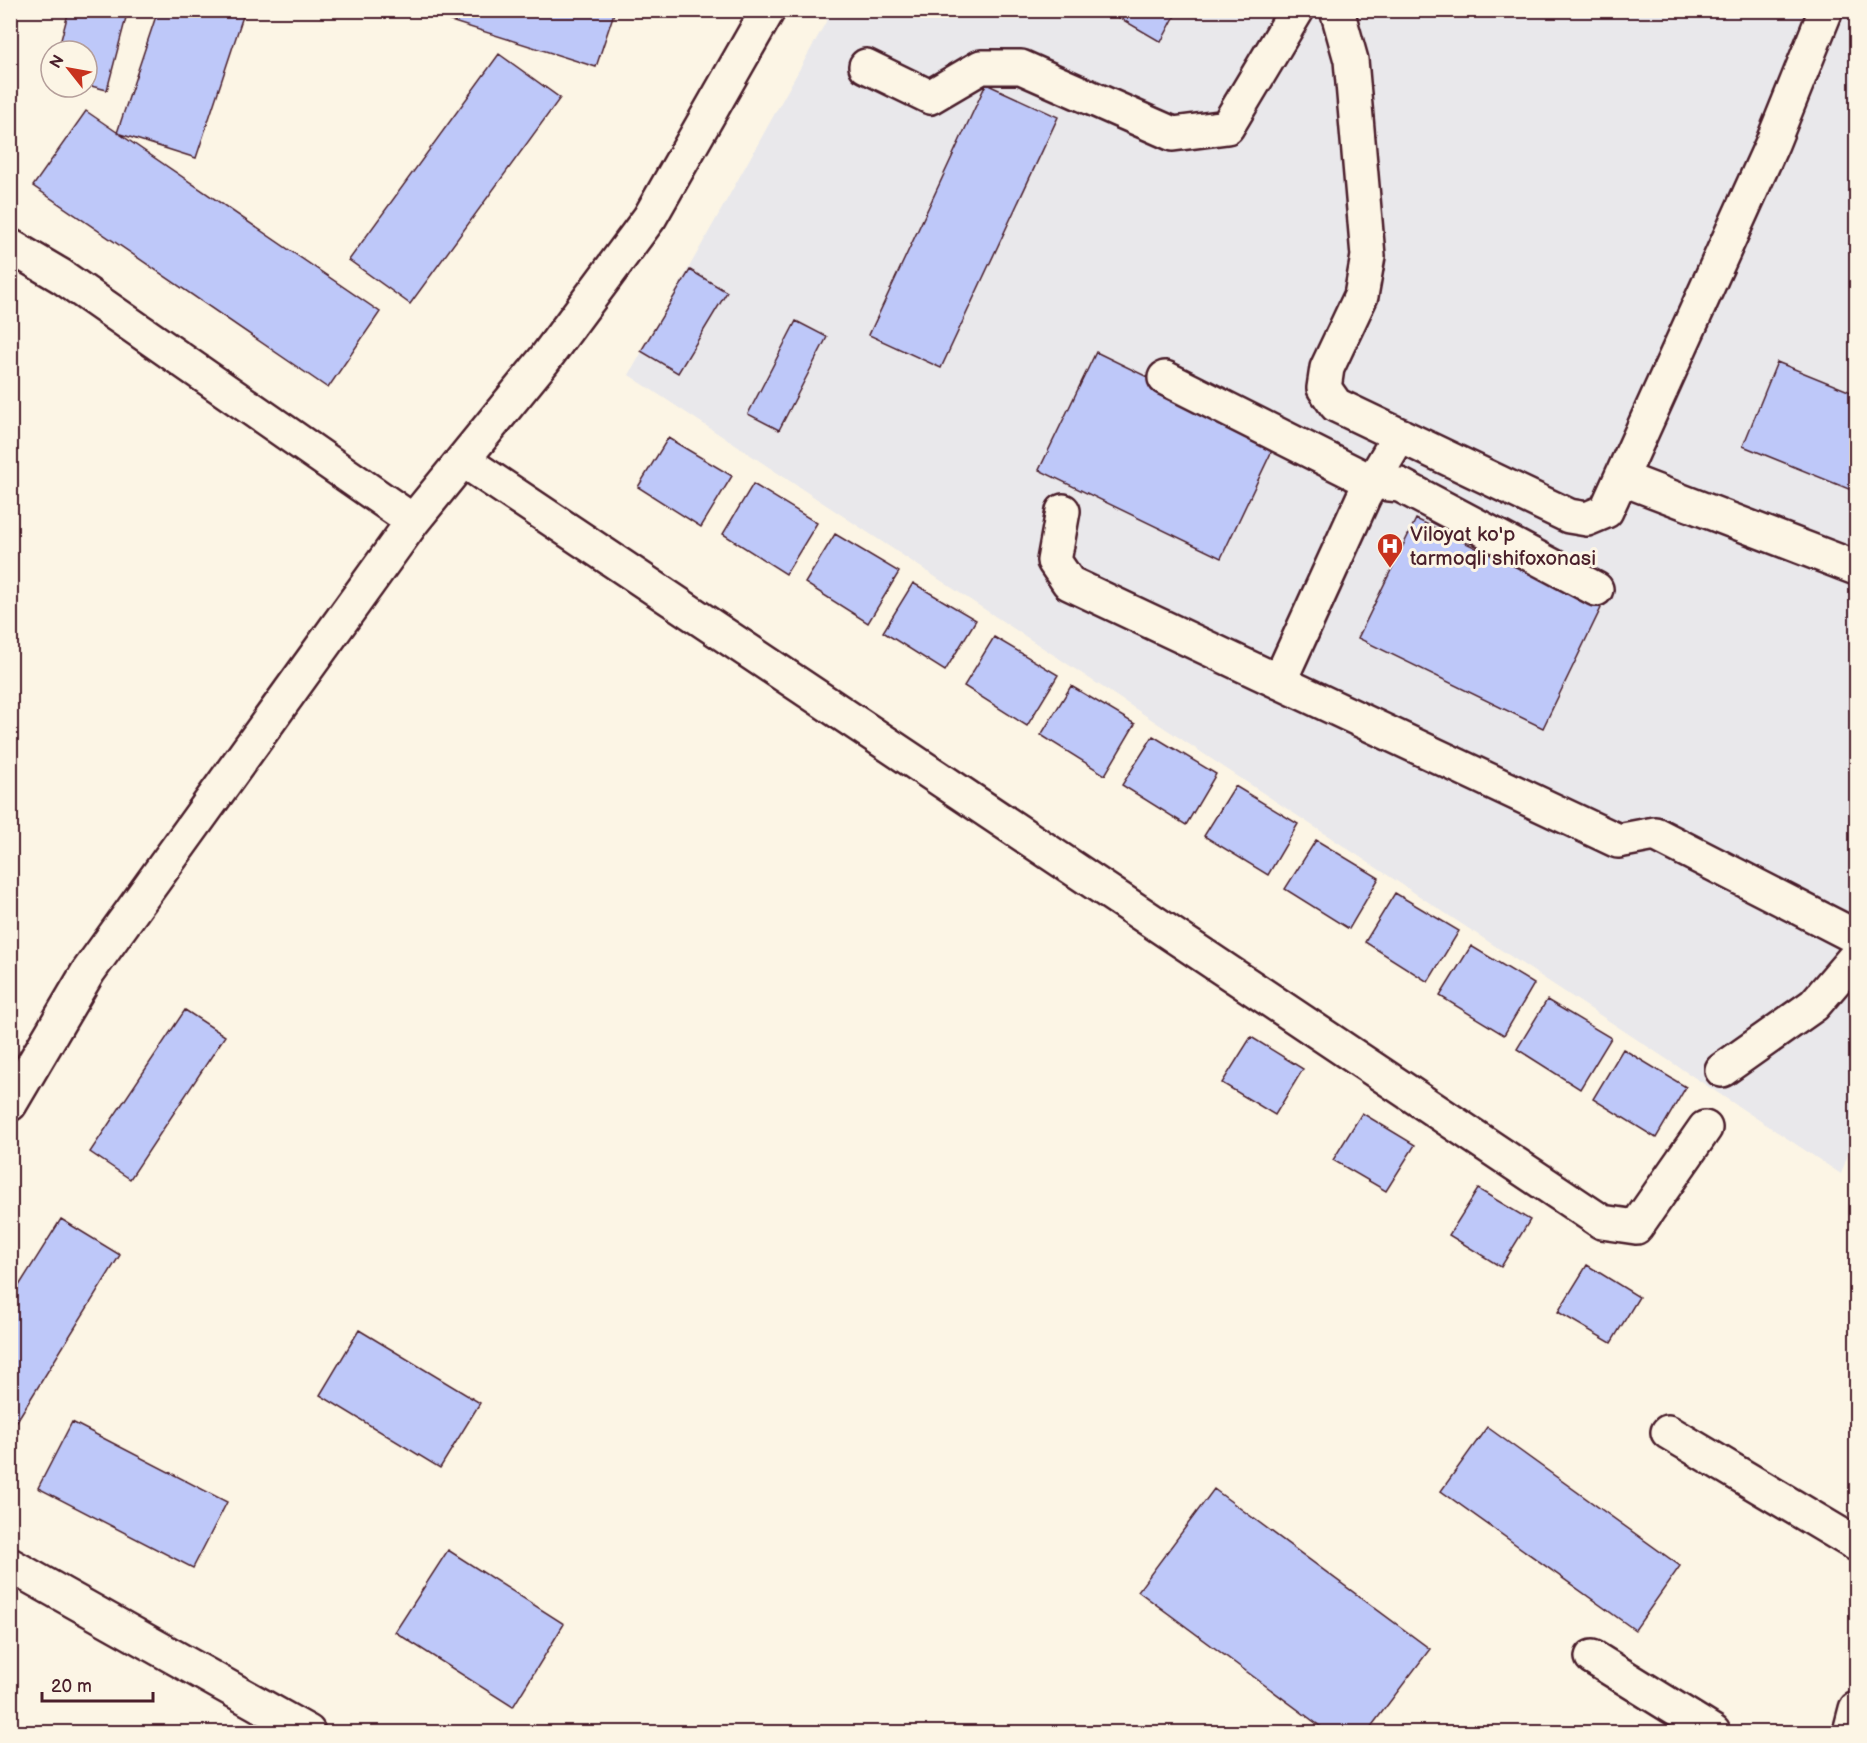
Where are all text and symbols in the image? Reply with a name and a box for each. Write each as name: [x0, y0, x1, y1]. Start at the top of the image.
north arrow: [39, 39, 99, 99]
text: N: [46, 52, 69, 72]
place label: Viloyat ko'p tarmoqli shifoxonasi: [1410, 522, 1596, 571]
hospital icon: Viloyat ko'p tarmoqli shifoxonasi: [1375, 531, 1405, 569]
scale bar: [42, 1665, 153, 1703]
text: 20 m: [51, 1676, 92, 1697]

